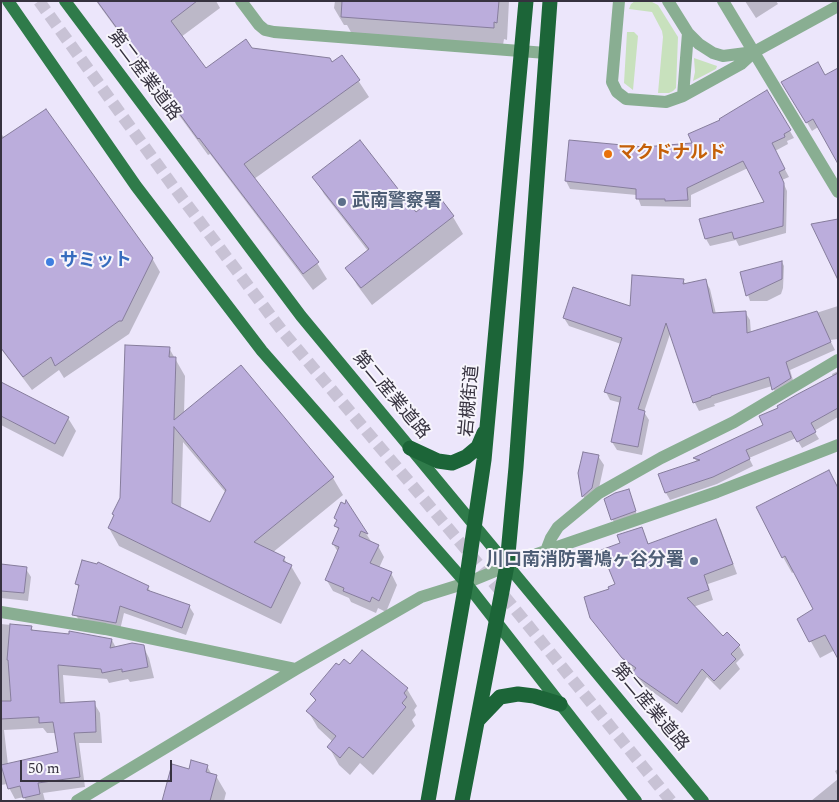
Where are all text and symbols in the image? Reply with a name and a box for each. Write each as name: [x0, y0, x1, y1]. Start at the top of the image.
street label: 第二産業道路: [102, 26, 184, 126]
place label: マクドナルド: [618, 143, 726, 165]
marker: マクドナルド: [602, 148, 614, 160]
place label: 武南警察署: [352, 191, 442, 213]
marker: 武南警察署: [336, 196, 348, 208]
place label: サミット: [60, 251, 132, 273]
marker: サミット: [44, 256, 56, 268]
street label: 第二産業道路: [347, 348, 433, 444]
street label: 岩槻街道: [457, 364, 485, 438]
place label: 川口南消防署鳩ヶ谷分署: [486, 550, 684, 572]
marker: 川口南消防署鳩ヶ谷分署: [688, 555, 700, 567]
street label: 第二産業道路: [606, 660, 692, 756]
scale bar: [22, 750, 175, 782]
text: 50 m: [28, 757, 60, 780]

